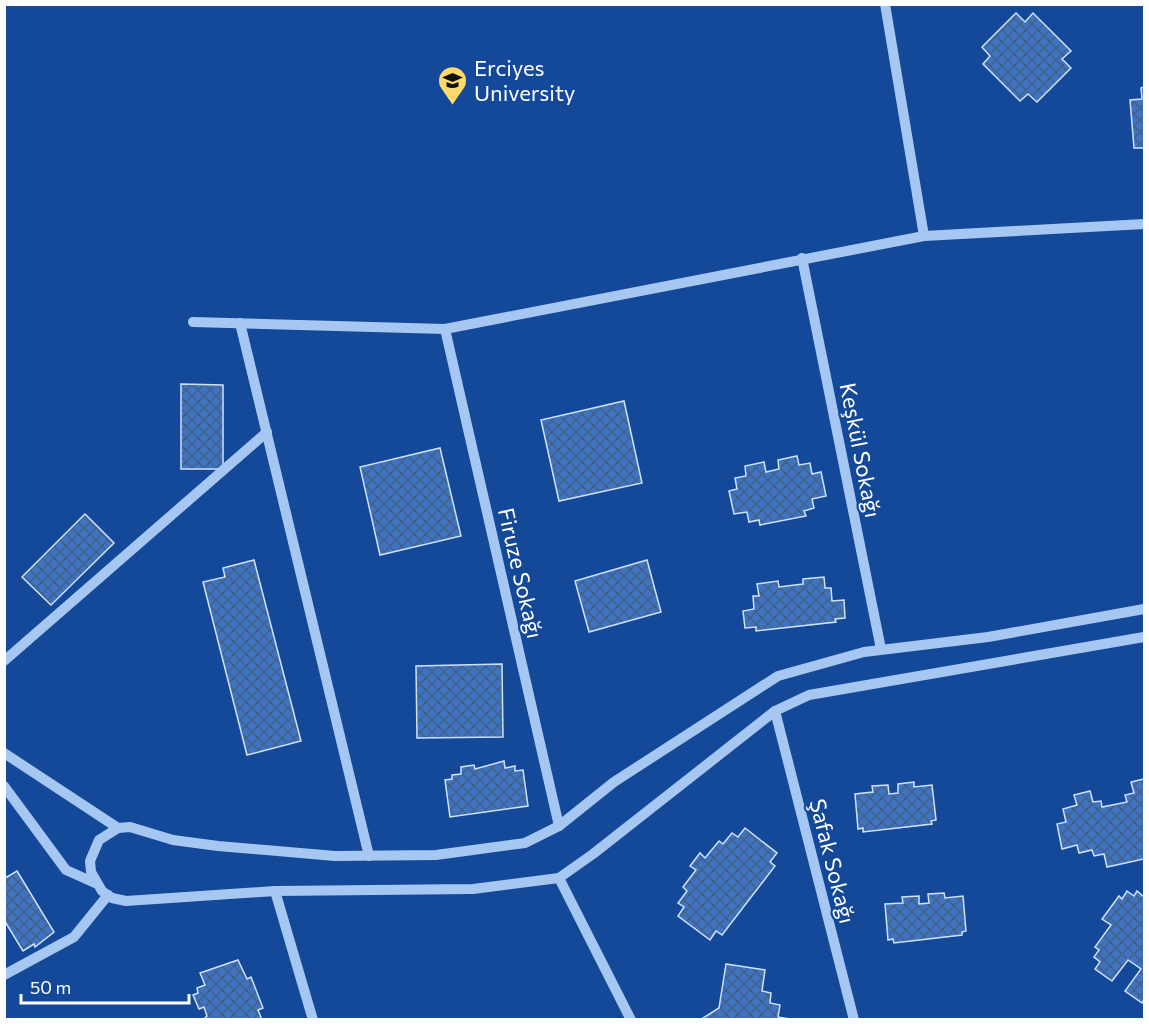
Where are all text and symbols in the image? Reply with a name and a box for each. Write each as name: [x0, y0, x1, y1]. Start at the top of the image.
place label: Erciyes University: [474, 54, 575, 106]
school or university icon: Erciyes University: [437, 64, 469, 106]
street label: Keşkül Sokağı: [835, 380, 887, 520]
street label: Firuze Sokağı: [493, 505, 549, 641]
street label: Şafak Sokağı: [804, 796, 862, 926]
scale bar: [21, 967, 189, 1005]
text: 50 m: [30, 976, 71, 998]

